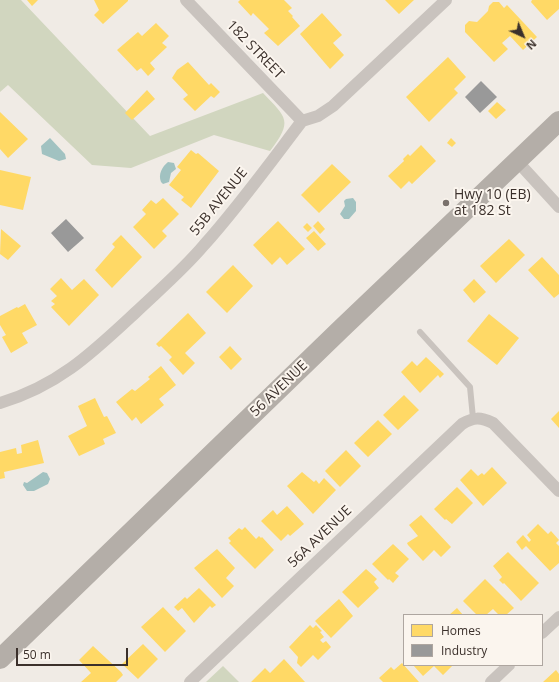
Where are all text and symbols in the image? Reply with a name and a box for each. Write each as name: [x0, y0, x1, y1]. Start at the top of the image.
north arrow: [503, 16, 543, 56]
street label: 182 STREET: [223, 17, 287, 83]
text: N: [523, 36, 540, 53]
street label: 55B AVENUE: [187, 165, 251, 239]
place label: Hwy 10 (EB) at 182 St: [454, 187, 531, 220]
marker: Hwy 10 (EB) at 182 St: [441, 198, 451, 208]
street label: 56 AVENUE: [247, 358, 311, 420]
street label: 56A AVENUE: [285, 502, 355, 572]
legend: [403, 614, 543, 666]
text: Homes: [441, 622, 481, 639]
scale bar: [18, 640, 130, 666]
text: Industry: [441, 642, 487, 659]
text: 50 m: [23, 646, 51, 663]

